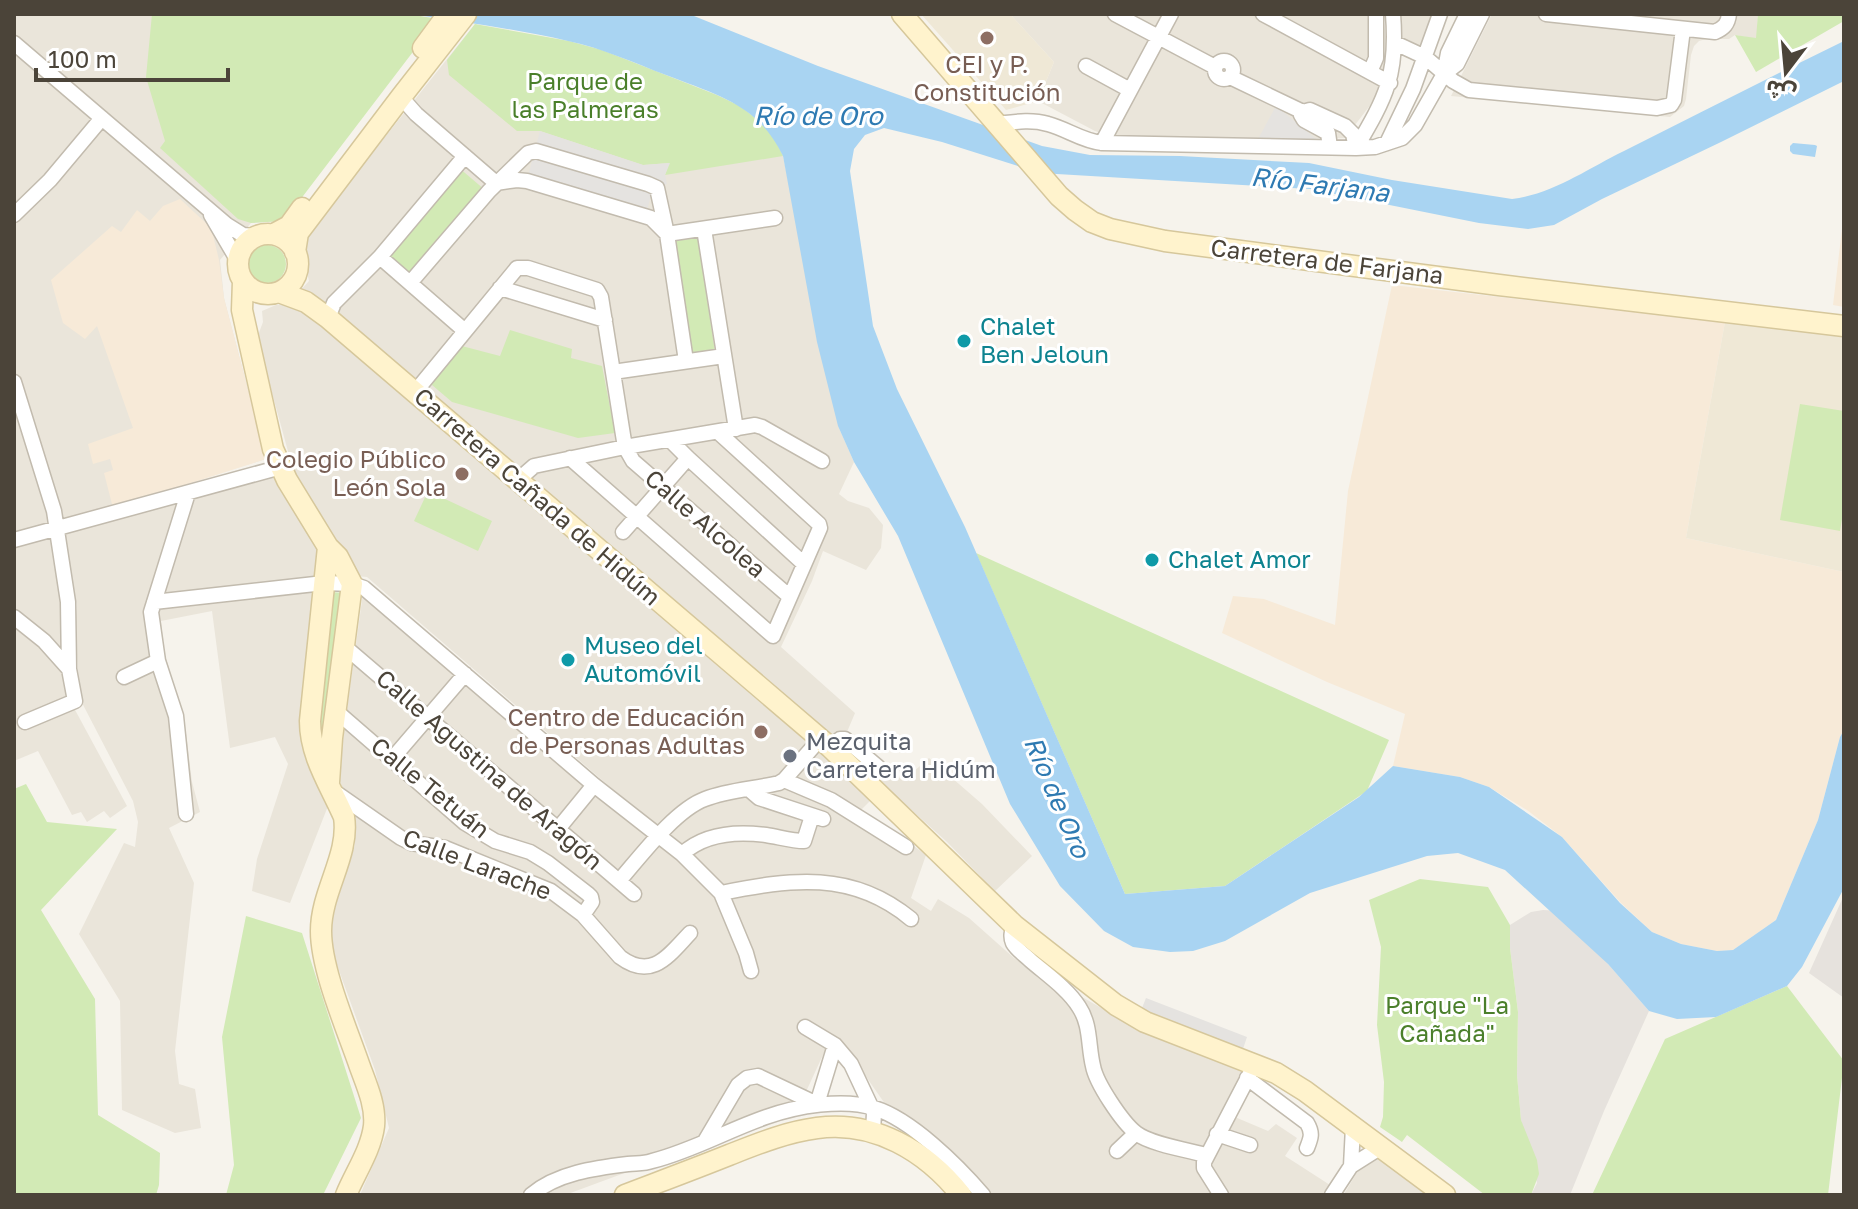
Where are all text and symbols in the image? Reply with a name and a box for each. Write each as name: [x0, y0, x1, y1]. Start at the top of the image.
marker: CEI y P. Constitución: [978, 29, 996, 47]
scale bar: [36, 32, 228, 82]
north arrow: [1746, 32, 1826, 112]
text: 100 m: [48, 44, 117, 73]
place label: CEI y P. Constitución: [913, 49, 1061, 106]
park label: Parque de las Palmeras: [511, 66, 659, 123]
text: ش: [1762, 75, 1799, 109]
water label: Río de Oro: [753, 100, 884, 131]
water label: Río Farjana: [1249, 161, 1392, 209]
street label: Carretera de Farjana: [1209, 232, 1445, 289]
place label: Chalet Ben Jeloun: [980, 311, 1109, 368]
marker: Chalet Ben Jeloun: [955, 332, 973, 350]
street label: Carretera Cañada de Hidúm: [409, 381, 667, 611]
place label: Colegio Público León Sola: [266, 444, 446, 501]
street label: Calle Alcolea: [640, 463, 772, 583]
marker: Colegio Público León Sola: [453, 465, 471, 483]
place label: Chalet Amor: [1168, 544, 1311, 573]
marker: Chalet Amor: [1143, 551, 1161, 569]
place label: Museo del Automóvil: [584, 630, 703, 687]
marker: Museo del Automóvil: [559, 651, 577, 669]
street label: Calle Agustina de Aragón: [371, 663, 609, 875]
place label: Centro de Educación de Personas Adultas: [507, 702, 745, 759]
marker: Centro de Educación de Personas Adultas: [752, 723, 770, 741]
place label: Mezquita Carretera Hidúm: [806, 726, 996, 783]
street label: Calle Tetuán: [366, 730, 496, 843]
water label: Río de Oro: [1018, 731, 1097, 864]
marker: Mezquita Carretera Hidúm: [781, 747, 799, 765]
street label: Calle Larache: [399, 822, 556, 905]
park label: Parque "La Cañada": [1385, 990, 1509, 1047]

